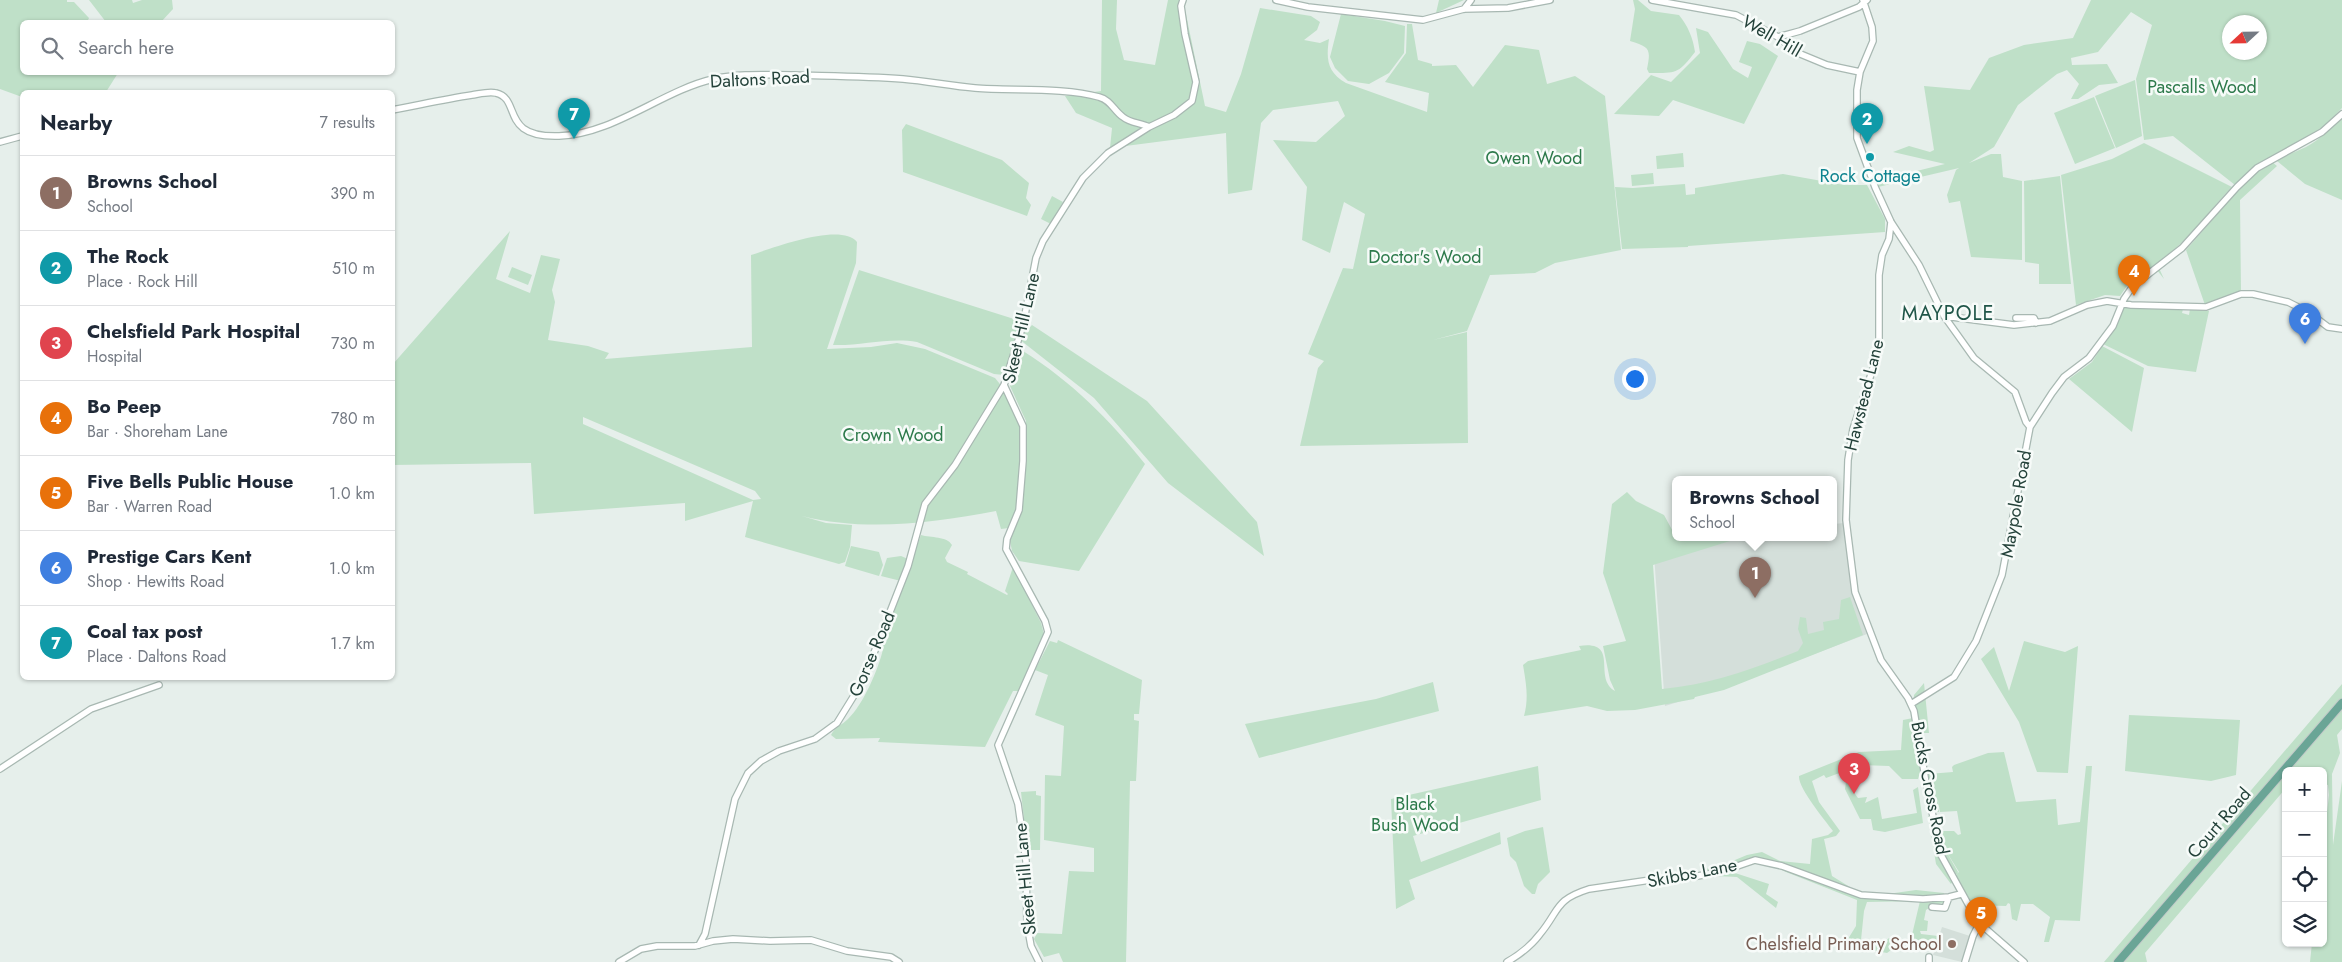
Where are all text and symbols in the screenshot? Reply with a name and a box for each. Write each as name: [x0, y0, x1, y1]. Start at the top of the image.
street label: Well Hill: [1737, 8, 1807, 64]
north arrow: [2222, 15, 2267, 60]
search box: [20, 20, 395, 75]
icon: search: [38, 34, 66, 62]
text: Search here: [78, 34, 174, 61]
street label: Daltons Road: [709, 63, 811, 95]
park label: Pascalls Wood: [2147, 74, 2257, 100]
pin: 7: [558, 98, 590, 139]
pin: 2: [1851, 103, 1883, 144]
text: Nearby: [40, 108, 112, 138]
text: 7 results: [319, 111, 375, 134]
park label: Owen Wood: [1486, 145, 1582, 171]
marker: Rock Cottage: [1864, 151, 1876, 163]
place label: Rock Cottage: [1820, 163, 1920, 189]
text: Browns School: [87, 168, 217, 195]
text: 1: [52, 182, 60, 205]
text: 390 m: [330, 182, 375, 205]
text: School: [87, 195, 133, 218]
text: The Rock: [87, 243, 169, 270]
park label: Doctor's Wood: [1368, 244, 1482, 270]
pin: 4: [2118, 255, 2150, 296]
text: 2: [51, 257, 61, 280]
text: 510 m: [332, 257, 375, 280]
text: Place · Rock Hill: [87, 270, 198, 293]
street label: Skeet Hill Lane: [996, 270, 1046, 386]
district label: MAYPOLE: [1902, 299, 1994, 328]
pin: 6: [2289, 303, 2321, 344]
text: Chelsfield Park Hospital: [87, 318, 300, 345]
text: 3: [51, 332, 61, 355]
text: 730 m: [331, 332, 375, 355]
street label: Hawstead Lane: [1838, 336, 1890, 454]
text: Hospital: [87, 345, 142, 368]
your location: [1622, 366, 1648, 392]
text: Bo Peep: [87, 393, 161, 420]
text: 4: [50, 407, 62, 430]
text: 780 m: [331, 407, 375, 430]
text: Bar · Shoreham Lane: [87, 420, 228, 443]
park label: Crown Wood: [842, 422, 944, 448]
street label: Maypole Road: [1994, 448, 2038, 560]
text: Five Bells Public House: [87, 468, 293, 495]
popup: [1672, 476, 1837, 541]
text: 5: [51, 482, 61, 505]
text: 1.0 km: [329, 482, 375, 505]
text: Browns School: [1689, 484, 1820, 511]
text: Bar · Warren Road: [87, 495, 212, 518]
text: School: [1689, 511, 1735, 534]
text: Prestige Cars Kent: [87, 543, 251, 570]
text: 6: [51, 557, 61, 580]
text: 1.0 km: [329, 557, 375, 580]
pin: 1: [1739, 557, 1771, 598]
text: Shop · Hewitts Road: [87, 570, 224, 593]
street label: Gorse Road: [842, 607, 902, 701]
text: Coal tax post: [87, 618, 202, 645]
text: 7: [51, 632, 61, 655]
text: 1.7 km: [330, 632, 375, 655]
text: Place · Daltons Road: [87, 645, 226, 668]
street label: Bucks Cross Road: [1904, 719, 1956, 857]
pin: 3: [1838, 753, 1870, 794]
map controls: [2282, 767, 2327, 947]
button: +: [2282, 767, 2327, 812]
street label: Court Road: [2181, 782, 2257, 864]
park label: Black Bush Wood: [1371, 791, 1459, 838]
button: −: [2282, 812, 2327, 857]
street label: Skeet Hill Lane: [1007, 822, 1043, 936]
street label: Skibbs Lane: [1645, 852, 1739, 894]
button: locate: [2282, 857, 2327, 902]
pin: 5: [1965, 897, 1997, 938]
button: layers: [2282, 902, 2327, 947]
place label: Chelsfield Primary School: [1746, 931, 1942, 957]
marker: Chelsfield Primary School: [1946, 938, 1958, 950]

